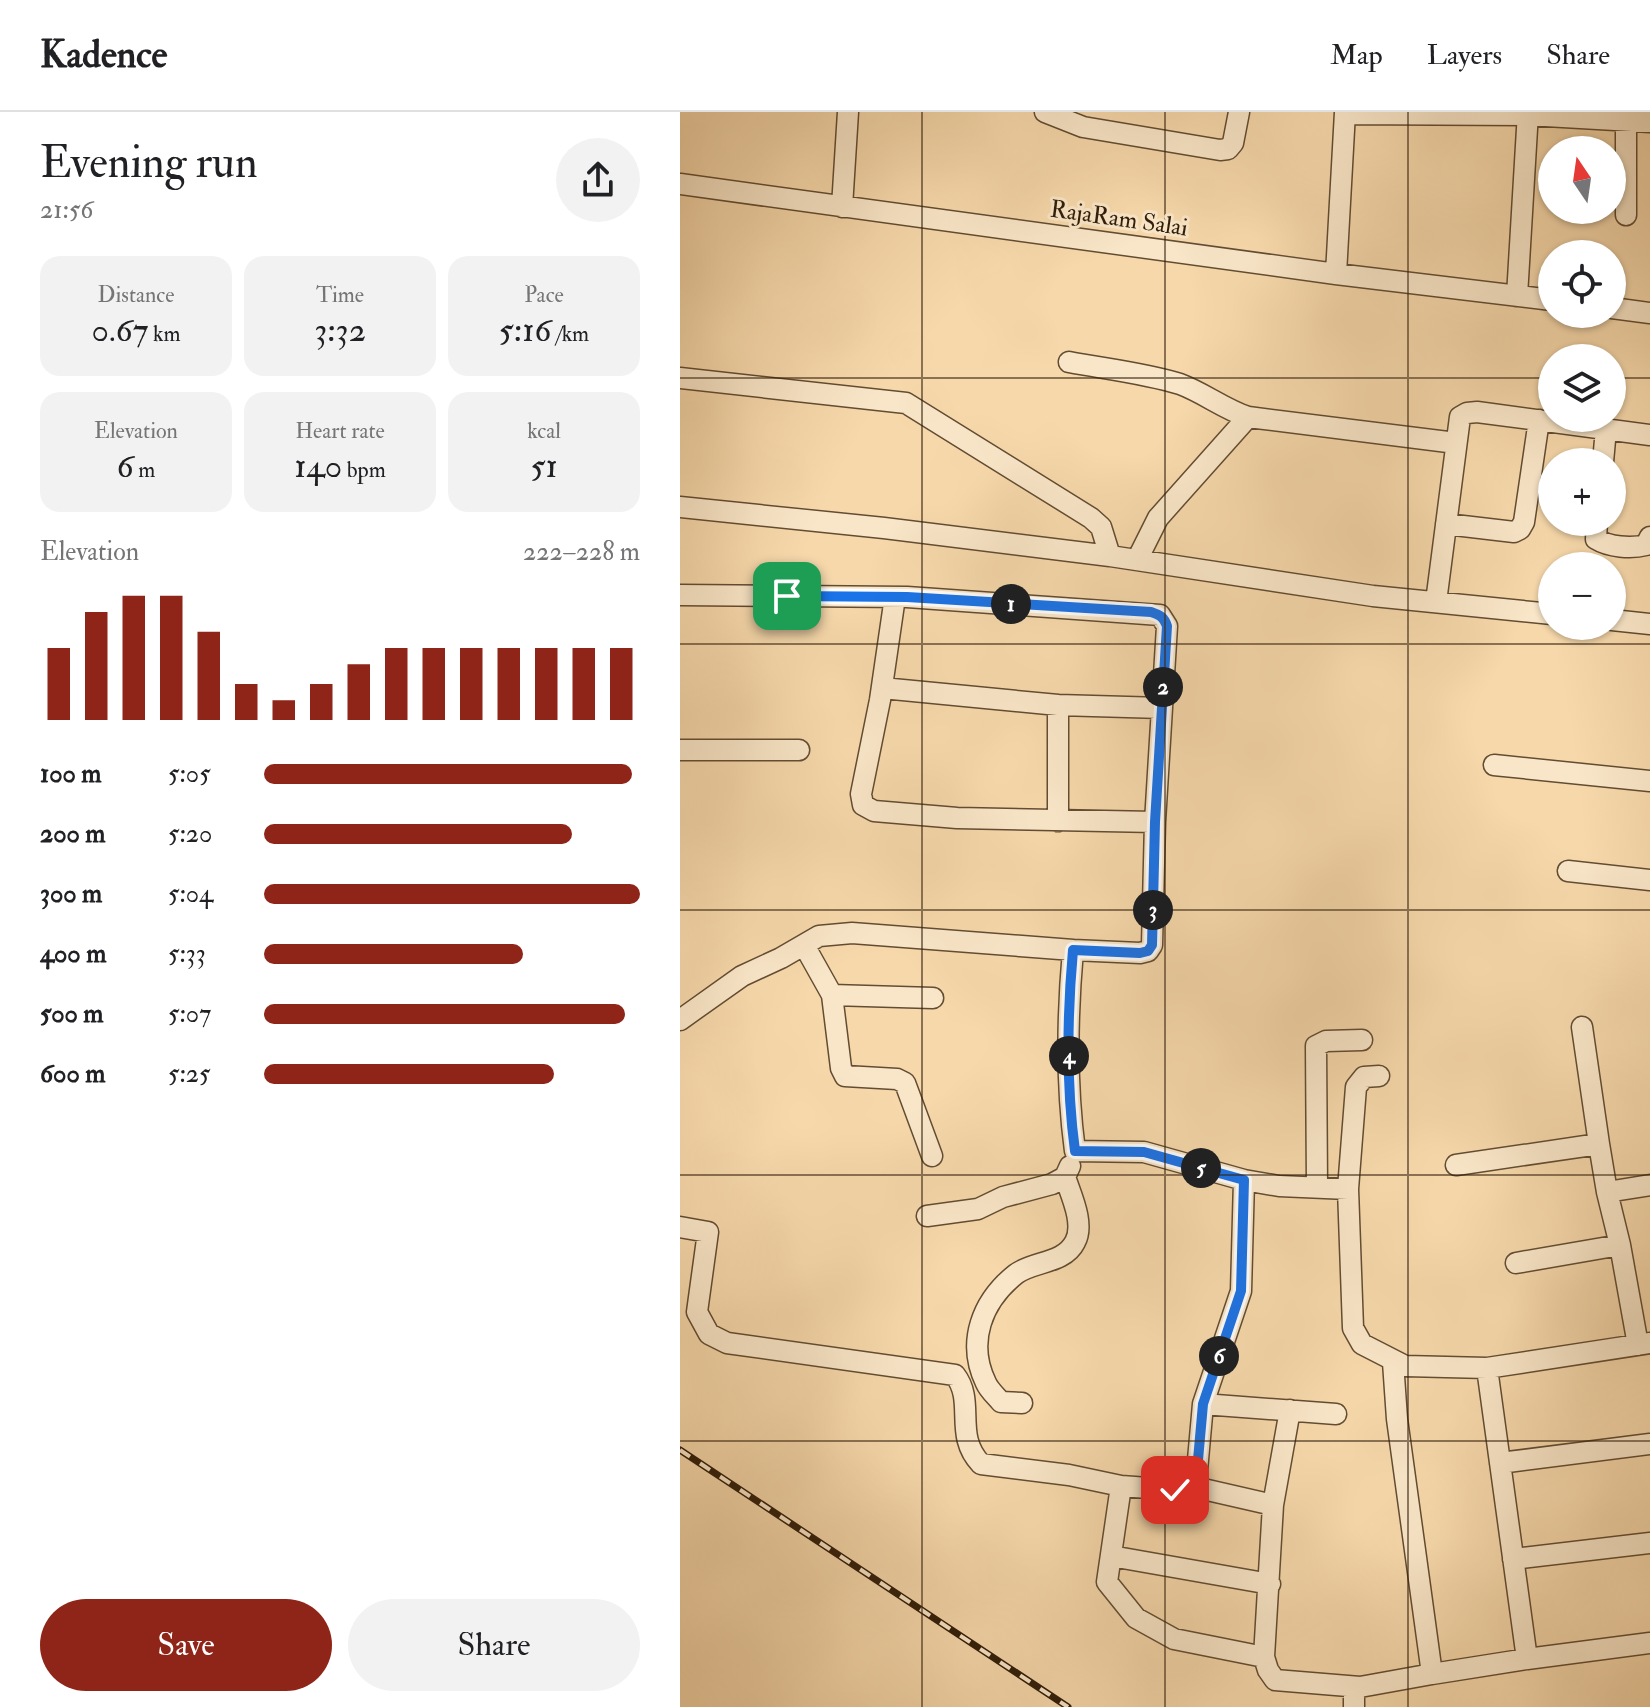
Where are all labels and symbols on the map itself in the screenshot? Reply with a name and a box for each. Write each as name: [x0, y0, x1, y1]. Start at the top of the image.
north arrow: [1538, 136, 1626, 224]
street label: RajaRam Salai: [1048, 193, 1190, 244]
pin: [753, 562, 821, 630]
pin: 1: [991, 584, 1031, 624]
pin: 2: [1143, 667, 1183, 707]
pin: 3: [1133, 890, 1173, 930]
pin: 4: [1049, 1036, 1089, 1076]
pin: 5: [1181, 1148, 1221, 1188]
pin: 6: [1199, 1336, 1239, 1376]
pin: [1141, 1456, 1209, 1524]

